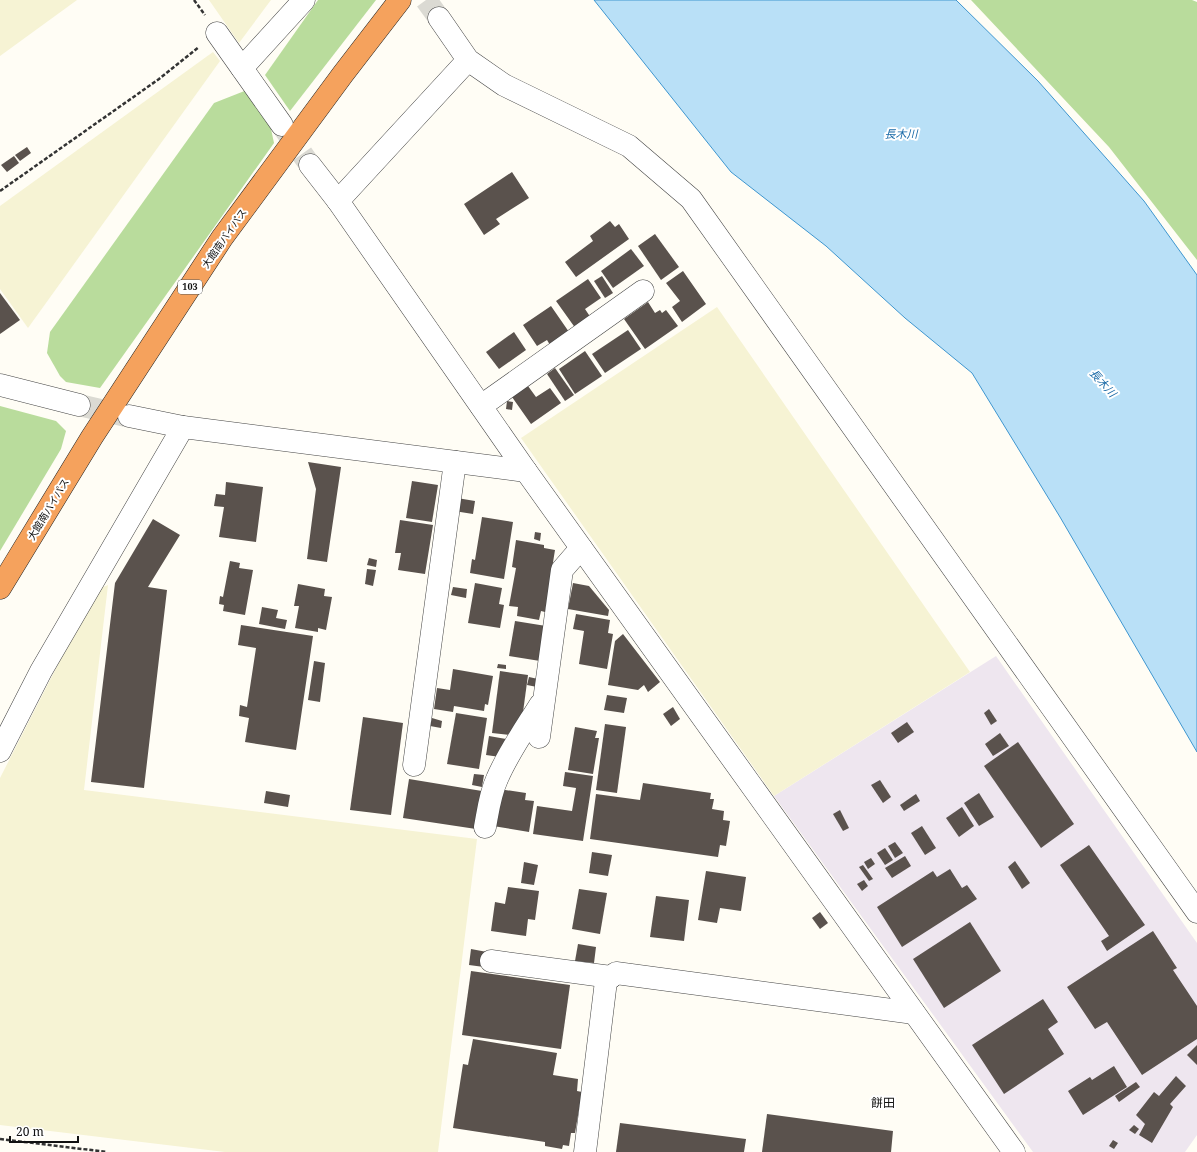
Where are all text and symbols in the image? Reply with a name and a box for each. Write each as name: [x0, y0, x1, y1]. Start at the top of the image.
water label: 長木川: [885, 126, 918, 141]
street label: 大館南バイパス: [198, 205, 250, 271]
road number: 103: [178, 280, 202, 294]
water label: 長木川: [1087, 365, 1121, 401]
street label: 大館南バイパス: [24, 475, 72, 543]
district label: 餅田: [871, 1094, 895, 1111]
scale bar: [10, 1118, 78, 1144]
text: 20 m: [16, 1123, 44, 1140]

